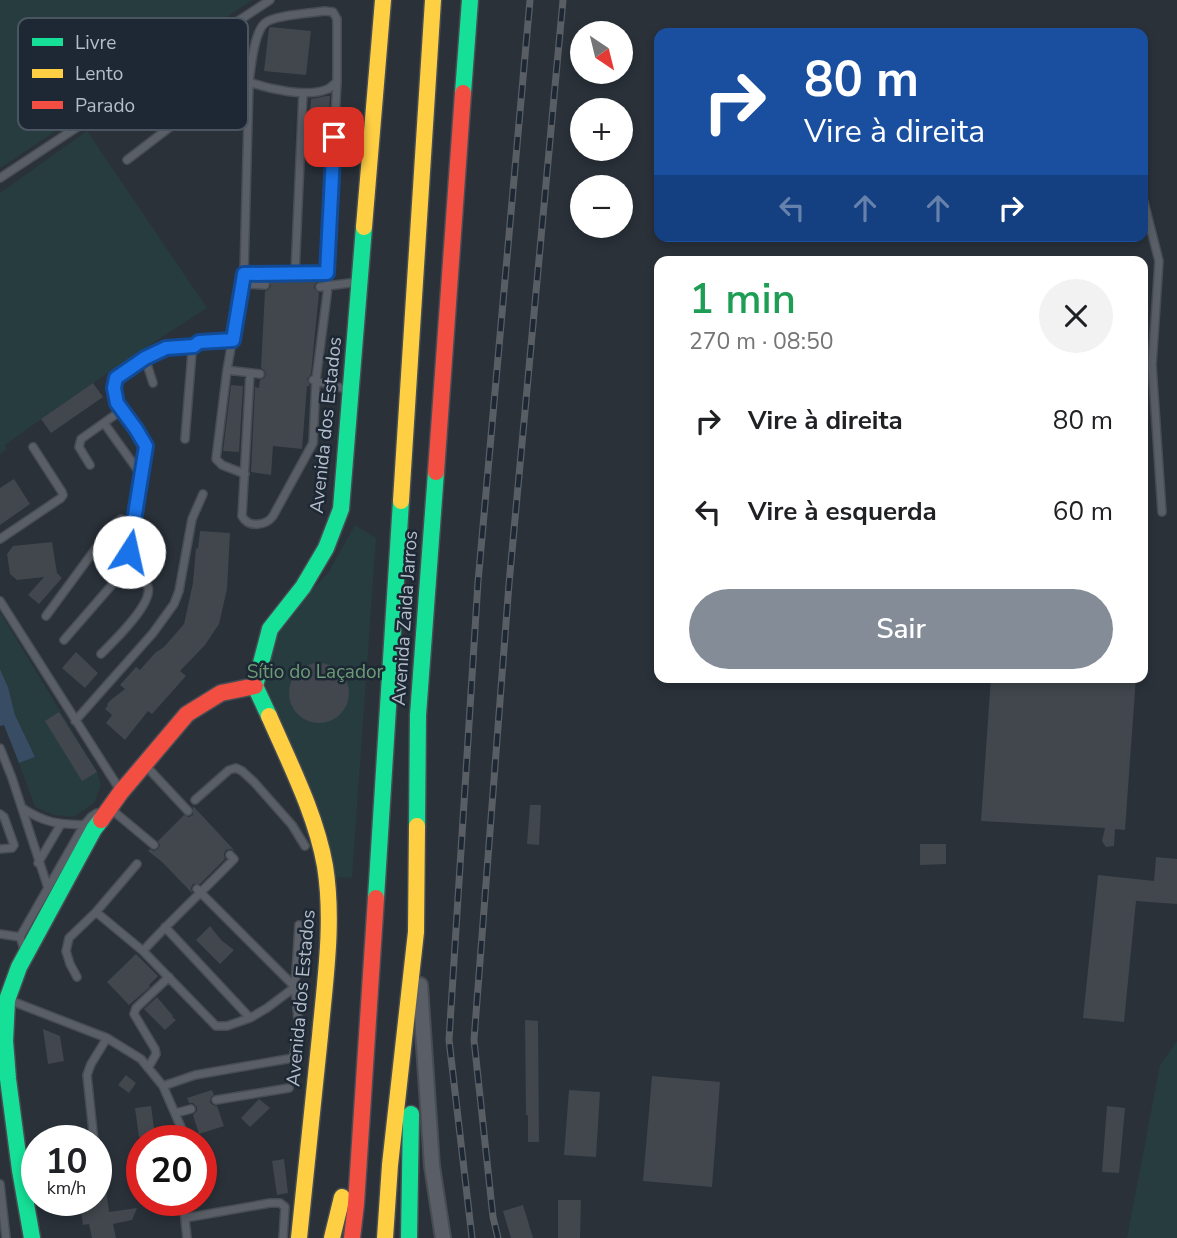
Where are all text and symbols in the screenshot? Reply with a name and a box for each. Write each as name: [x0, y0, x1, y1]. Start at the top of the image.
legend: [18, 18, 248, 130]
north arrow: [570, 21, 634, 84]
map controls: [570, 21, 633, 238]
text: Livre: [75, 30, 116, 56]
text: 80 m: [804, 46, 919, 113]
icon: right: [689, 56, 780, 147]
text: Lento: [75, 61, 123, 87]
text: Parado: [75, 93, 135, 119]
button: +: [570, 98, 633, 161]
pin: [304, 107, 364, 167]
text: Vire à direita: [804, 110, 985, 153]
icon: arrive: [315, 118, 353, 156]
button: −: [570, 175, 633, 238]
icon: left: [773, 189, 811, 227]
icon: ahead: [846, 189, 884, 227]
icon: ahead: [919, 189, 957, 227]
icon: right: [992, 189, 1030, 227]
text: 1 min: [689, 271, 796, 328]
button: close: [1039, 279, 1113, 353]
text: 270 m · 08:50: [689, 326, 834, 357]
street label: Avenida dos Estados: [304, 335, 348, 515]
icon: right: [689, 402, 727, 440]
text: Vire à direita: [748, 403, 903, 438]
text: 80 m: [1053, 403, 1113, 438]
icon: left: [689, 493, 727, 531]
text: Vire à esquerda: [748, 494, 937, 529]
text: 60 m: [1053, 494, 1113, 529]
position arrow: [92, 515, 166, 589]
street label: Avenida Zaida Jarros: [386, 530, 424, 706]
button: Sair: [689, 589, 1113, 669]
park label: Sítio do Laçador: [247, 659, 384, 685]
street label: Avenida dos Estados: [280, 909, 322, 1088]
speed limit sign: 20: [126, 1125, 217, 1216]
text: 10: [45, 1138, 88, 1185]
text: km/h: [47, 1176, 86, 1200]

